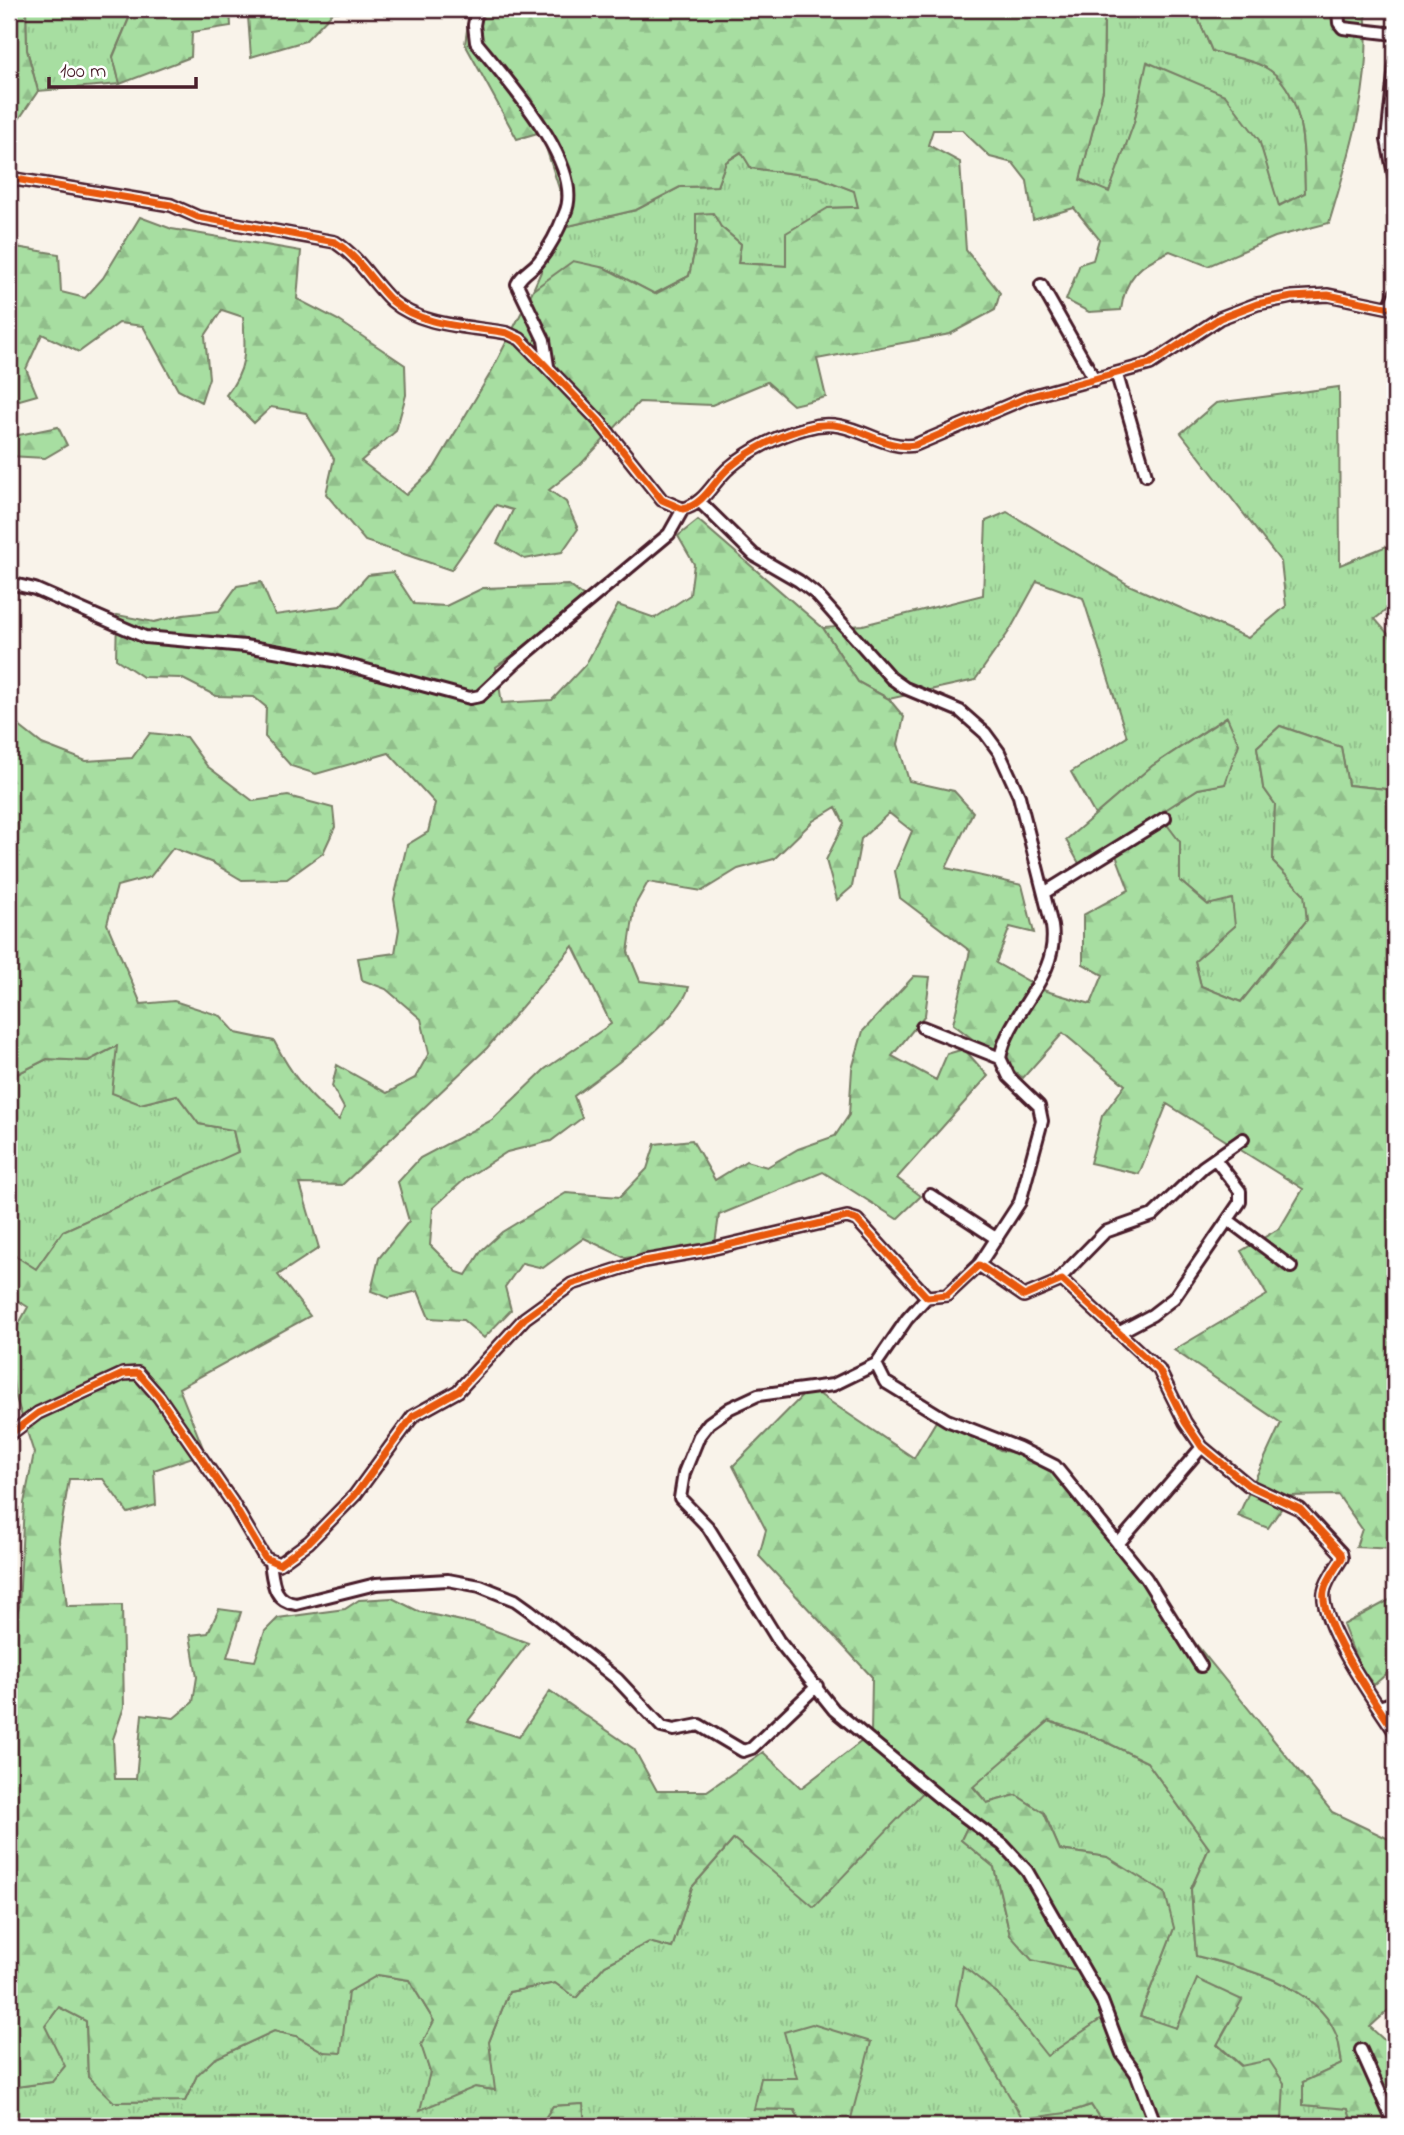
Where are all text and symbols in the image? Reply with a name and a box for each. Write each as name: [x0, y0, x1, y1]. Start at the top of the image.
scale bar: [49, 46, 196, 90]
text: 100 m: [60, 57, 106, 87]

